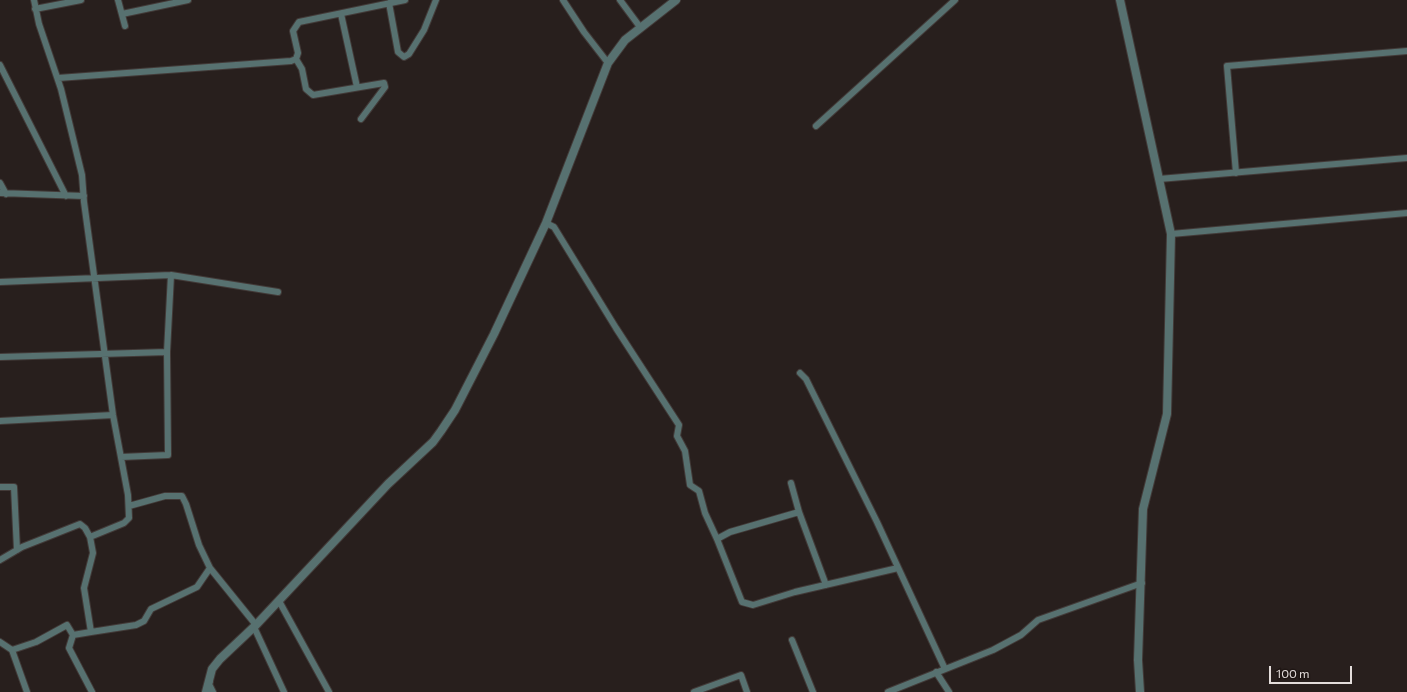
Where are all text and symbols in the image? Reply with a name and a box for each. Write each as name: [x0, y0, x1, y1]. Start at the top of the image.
scale bar: [1271, 658, 1354, 684]
text: 100 m: [1276, 666, 1310, 680]

